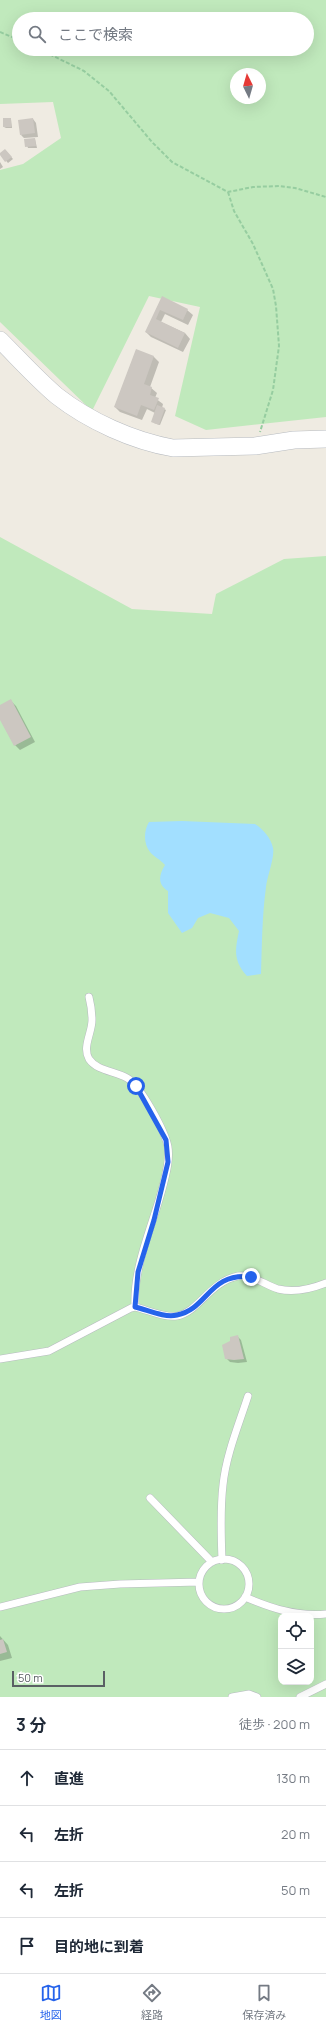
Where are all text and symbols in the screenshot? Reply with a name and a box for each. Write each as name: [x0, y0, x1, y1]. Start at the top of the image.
search box: [12, 12, 314, 56]
icon: search: [26, 23, 48, 45]
text: ここで検索: [58, 24, 133, 45]
north arrow: [230, 68, 266, 104]
route start: [127, 1077, 145, 1095]
route end: [242, 1268, 260, 1286]
map controls: [278, 1613, 314, 1685]
button: locate: [278, 1613, 314, 1649]
button: layers: [278, 1649, 314, 1685]
scale bar: [12, 1669, 105, 1688]
text: 50 m: [18, 1670, 43, 1685]
text: 3 分: [16, 1713, 46, 1736]
text: 徒歩 · 200 m: [239, 1715, 310, 1733]
icon: ahead: [16, 1767, 38, 1789]
text: 直進: [54, 1768, 84, 1789]
text: 130 m: [276, 1769, 310, 1787]
icon: left: [16, 1823, 38, 1845]
text: 左折: [54, 1824, 84, 1845]
text: 20 m: [281, 1825, 310, 1843]
icon: left: [16, 1879, 38, 1901]
text: 左折: [54, 1880, 84, 1901]
text: 50 m: [281, 1881, 310, 1899]
icon: arrive: [16, 1935, 38, 1957]
text: 目的地に到着: [54, 1936, 144, 1957]
tab: 地図: [40, 1982, 62, 2022]
tab: 経路: [141, 1982, 163, 2022]
tab: 保存済み: [242, 1982, 286, 2022]

